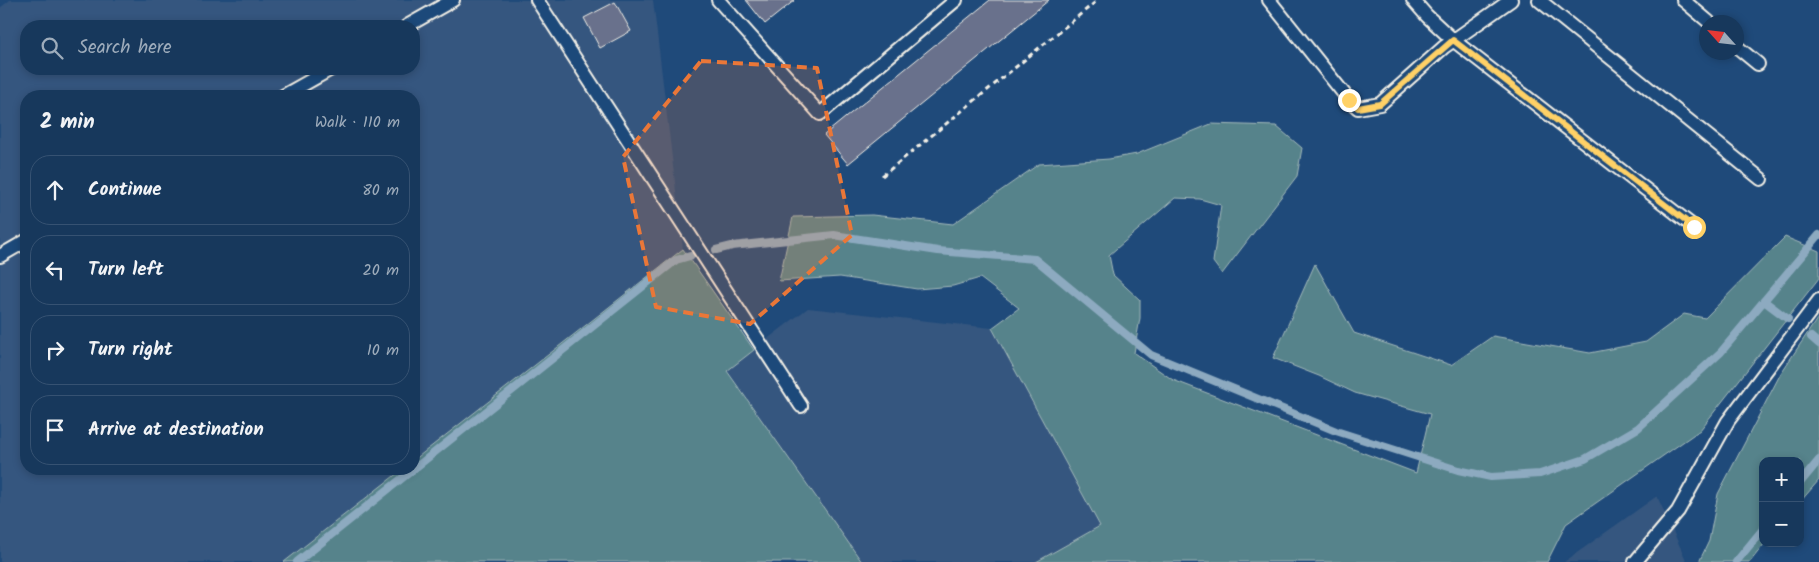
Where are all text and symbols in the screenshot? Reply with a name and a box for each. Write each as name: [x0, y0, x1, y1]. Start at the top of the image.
north arrow: [1699, 15, 1744, 60]
search box: [20, 20, 420, 75]
text: Search here: [78, 33, 172, 63]
icon: search: [38, 34, 66, 62]
route end: [1338, 89, 1361, 112]
text: 2 min: [40, 106, 95, 139]
text: Walk · 110 m: [315, 110, 400, 135]
text: Continue: [88, 175, 161, 205]
icon: ahead: [41, 176, 69, 204]
text: 80 m: [362, 178, 399, 203]
route start: [1683, 216, 1706, 239]
text: Turn left: [88, 255, 163, 285]
icon: left: [41, 256, 69, 284]
text: 20 m: [363, 258, 399, 283]
text: Turn right: [88, 335, 173, 365]
icon: right: [41, 336, 69, 364]
text: 10 m: [367, 338, 399, 363]
text: Arrive at destination: [88, 415, 264, 445]
icon: arrive: [41, 416, 69, 444]
map controls: [1759, 457, 1804, 547]
button: +: [1759, 457, 1804, 502]
button: −: [1759, 502, 1804, 547]

